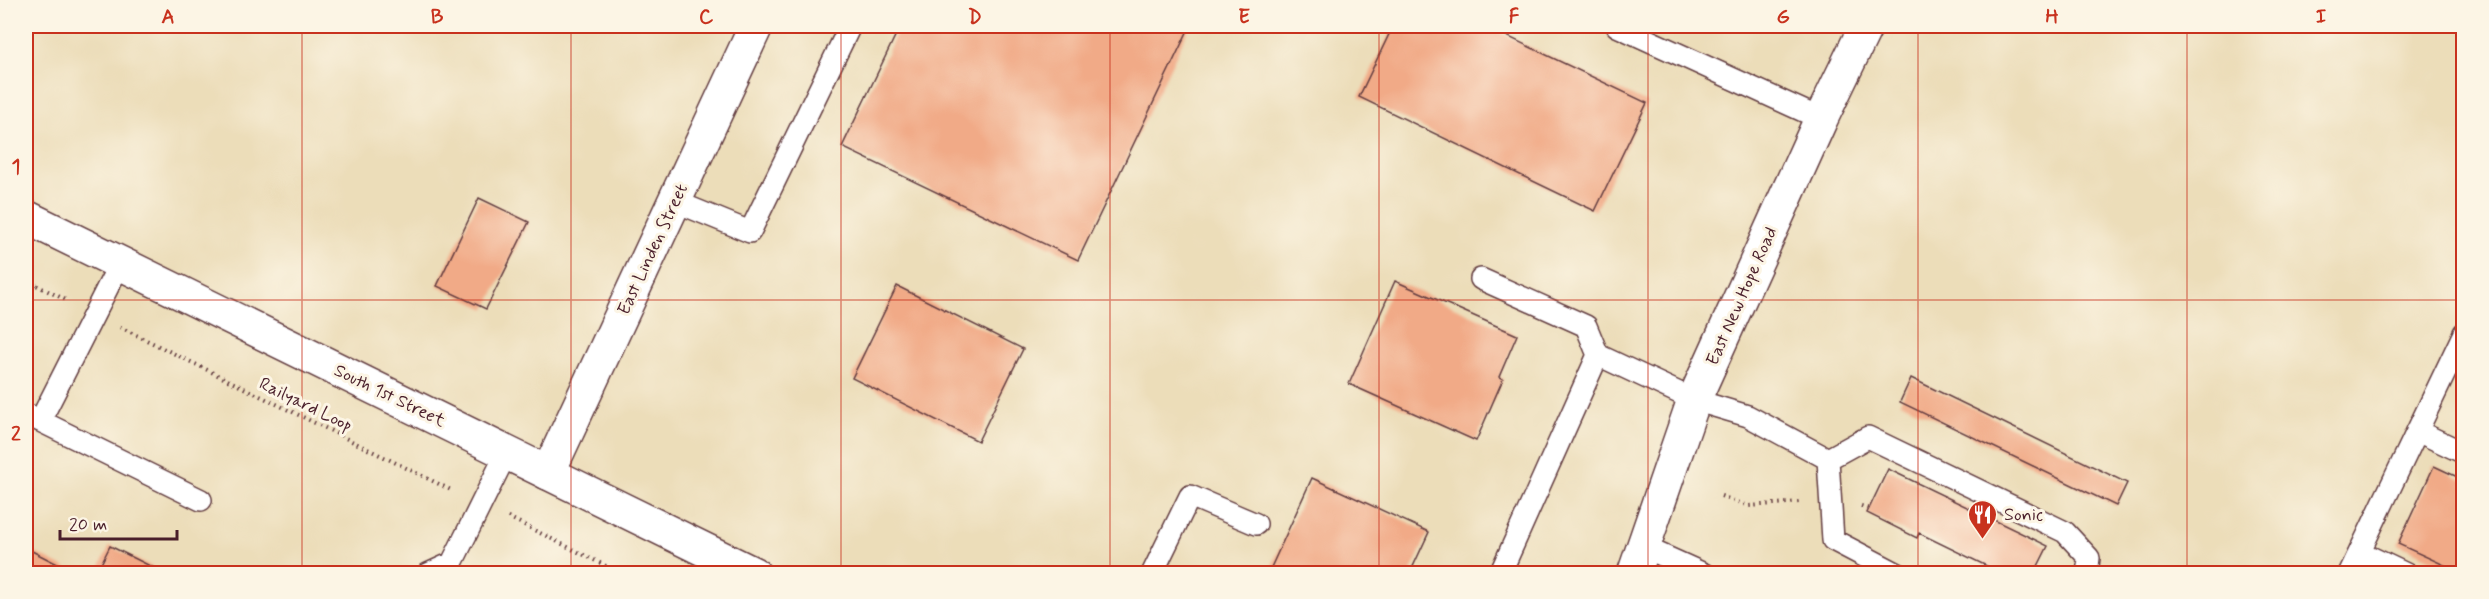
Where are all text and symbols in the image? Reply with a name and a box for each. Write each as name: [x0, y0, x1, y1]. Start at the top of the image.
text: A: [161, 4, 175, 31]
text: B: [431, 4, 444, 31]
text: C: [699, 4, 714, 31]
text: D: [968, 4, 982, 31]
text: E: [1238, 4, 1250, 31]
text: F: [1509, 4, 1520, 31]
text: G: [1776, 4, 1790, 31]
text: H: [2045, 4, 2059, 31]
text: I: [2316, 4, 2326, 31]
text: 1: [12, 154, 20, 181]
street label: East Linden Street: [612, 180, 694, 319]
street label: East New Hope Road: [1701, 223, 1783, 369]
street label: South 1st Street: [330, 359, 449, 433]
street label: Railyard Loop: [255, 372, 356, 438]
text: 2: [11, 421, 21, 448]
restaurant icon: Sonic: [1967, 498, 1999, 540]
scale bar: [60, 503, 177, 541]
place label: Sonic: [2004, 503, 2043, 527]
text: 20 m: [69, 513, 107, 537]

